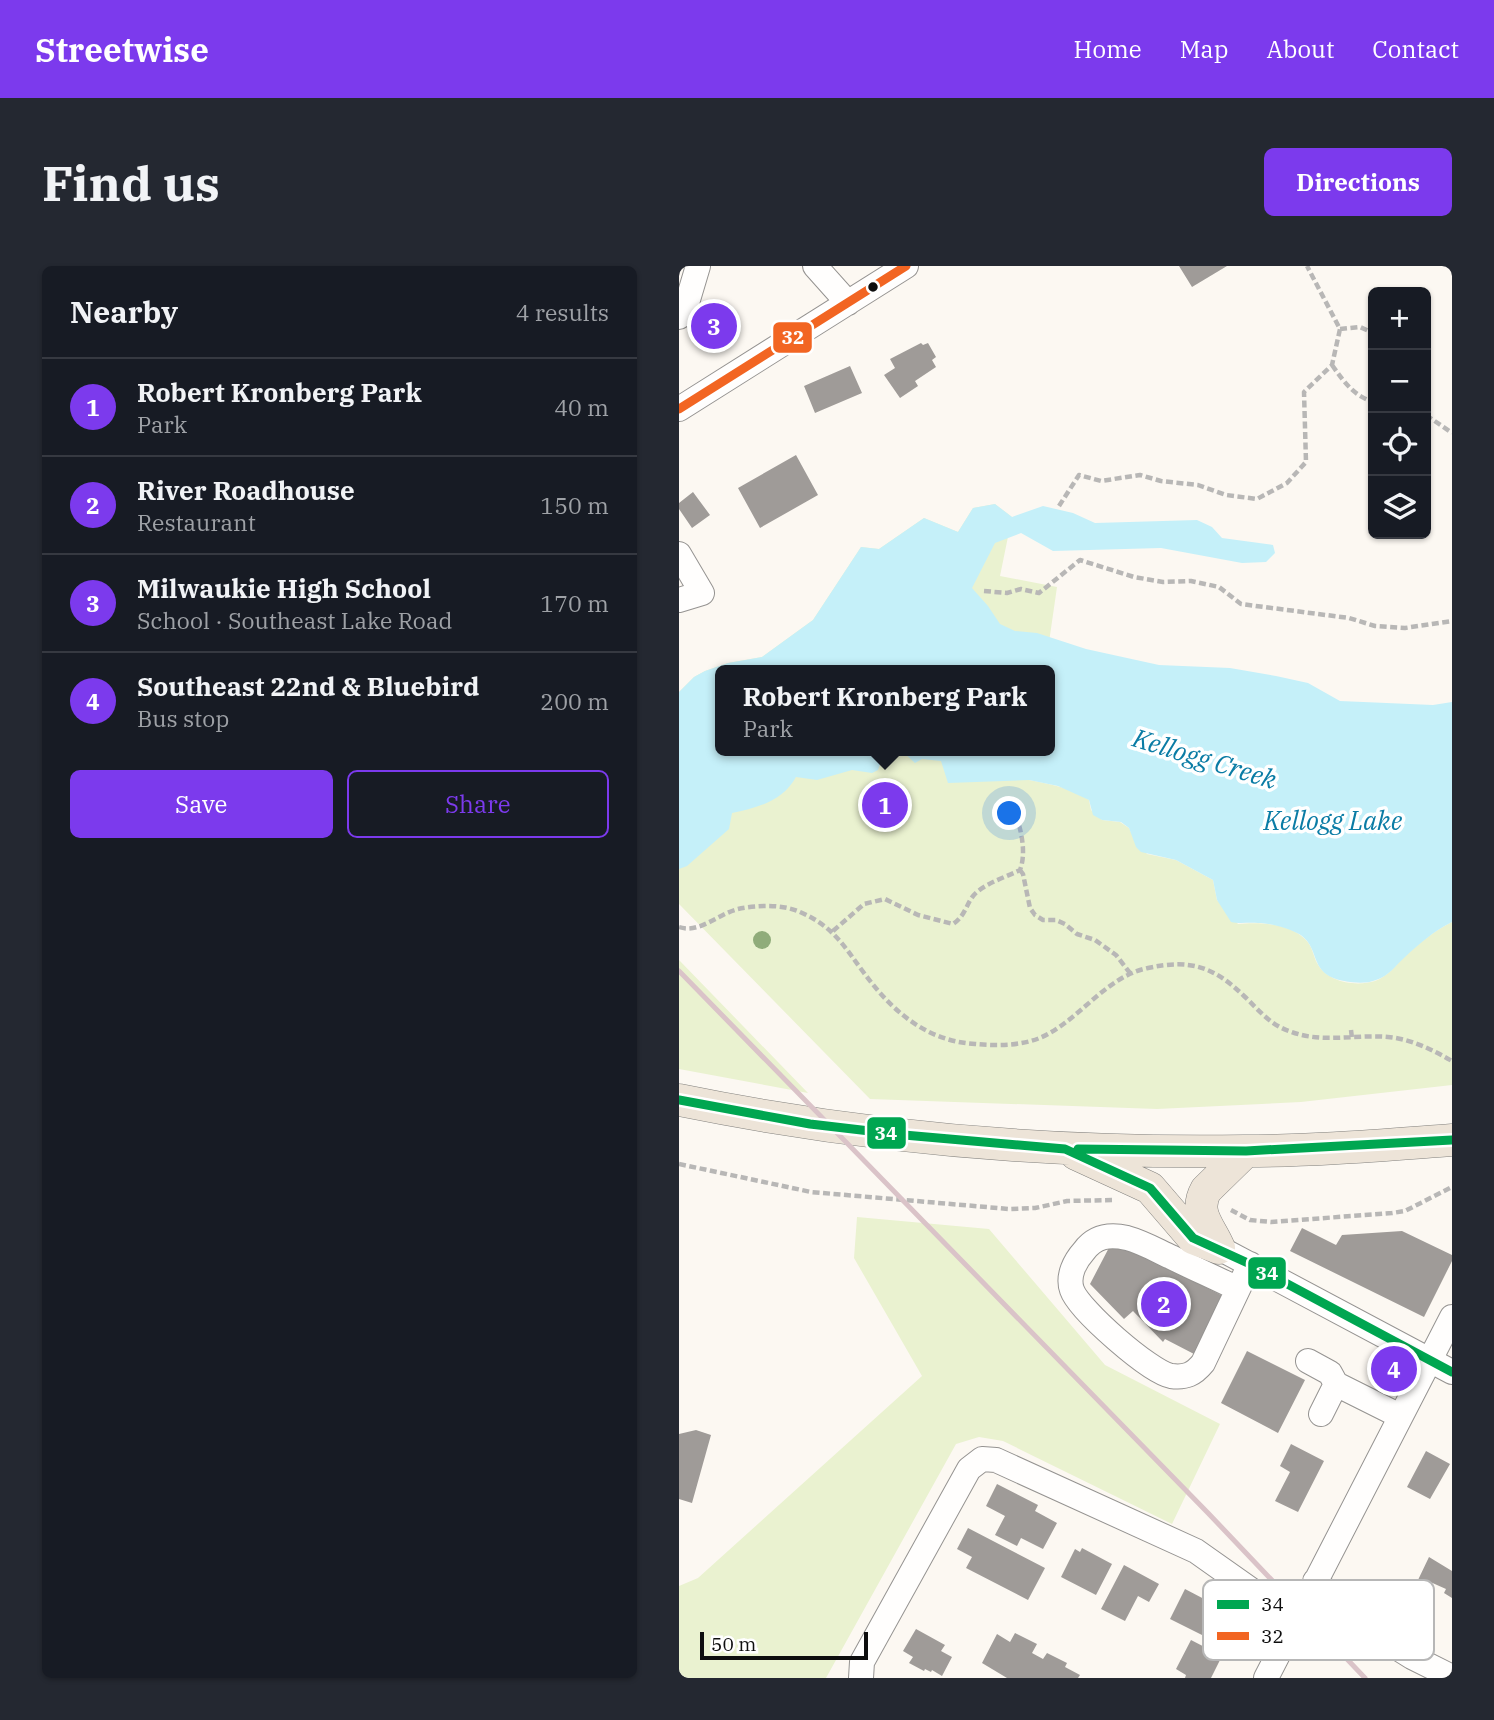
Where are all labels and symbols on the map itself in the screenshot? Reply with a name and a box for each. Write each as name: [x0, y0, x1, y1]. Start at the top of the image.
unlabelled marker: [866, 280, 880, 294]
pin: 3: [691, 300, 737, 352]
line badge: 32: [772, 321, 813, 354]
text: 32: [782, 325, 804, 349]
water label: Kellogg Creek: [1128, 720, 1281, 796]
pin: 1: [862, 779, 908, 831]
your location: [992, 796, 1026, 830]
water label: Kellogg Lake: [1263, 803, 1403, 837]
line badge: 34: [866, 1116, 907, 1150]
text: 34: [875, 1121, 897, 1145]
line badge: 34: [1247, 1256, 1287, 1290]
text: 34: [1256, 1261, 1278, 1285]
pin: 2: [1141, 1278, 1187, 1330]
pin: 4: [1371, 1343, 1417, 1395]
legend: [1203, 1580, 1434, 1660]
text: 34: [1261, 1592, 1284, 1616]
text: 32: [1261, 1624, 1284, 1648]
scale bar: [700, 1629, 868, 1661]

